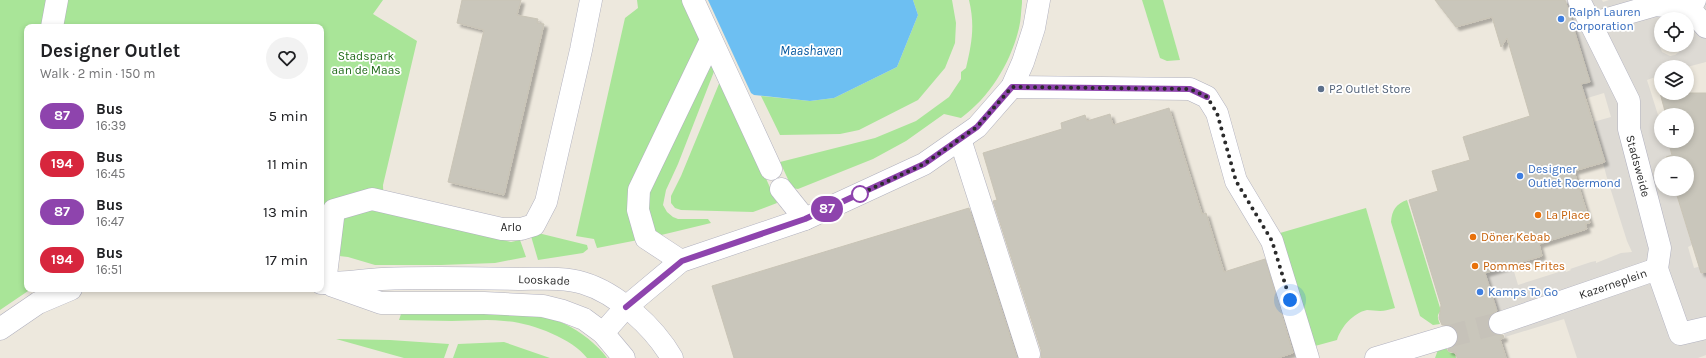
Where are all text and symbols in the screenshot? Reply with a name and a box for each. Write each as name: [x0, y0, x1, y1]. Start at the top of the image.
place label: Ralph Lauren Corporation: [1569, 5, 1641, 33]
map controls: [1654, 12, 1694, 196]
button: locate: [1654, 12, 1694, 52]
marker: Ralph Lauren Corporation: [1556, 14, 1566, 24]
button: heart: [266, 37, 308, 79]
text: Designer Outlet: [40, 40, 180, 62]
water label: Maashaven: [780, 43, 842, 58]
park label: Stadspark aan de Maas: [331, 49, 401, 77]
button: layers: [1654, 60, 1694, 100]
text: Walk · 2 min · 150 m: [40, 66, 155, 81]
place label: P2 Outlet Store: [1329, 82, 1411, 96]
marker: P2 Outlet Store: [1316, 84, 1326, 94]
text: Bus: [96, 100, 123, 118]
text: 87: [54, 107, 70, 124]
text: 5 min: [268, 107, 308, 125]
button: +: [1654, 108, 1694, 148]
text: 16:39: [96, 118, 126, 133]
street label: Stadsweide: [1623, 134, 1653, 198]
text: Bus: [96, 148, 123, 166]
text: 194: [51, 155, 73, 172]
text: 11 min: [267, 155, 308, 173]
button: −: [1654, 156, 1694, 196]
place label: Designer Outlet Roermond: [1528, 162, 1621, 190]
text: 16:45: [96, 166, 125, 181]
marker: Designer Outlet Roermond: [1515, 171, 1525, 181]
unlabelled marker: [851, 185, 869, 203]
text: Bus: [96, 196, 123, 214]
line badge: 87: [809, 196, 845, 222]
text: 87: [819, 200, 835, 217]
text: 87: [54, 203, 70, 220]
text: 13 min: [263, 203, 308, 221]
place label: La Place: [1546, 208, 1590, 222]
marker: La Place: [1533, 210, 1543, 220]
text: 16:47: [96, 214, 124, 229]
street label: Arlo: [500, 220, 522, 234]
place label: Döner Kebab: [1481, 230, 1550, 244]
marker: Döner Kebab: [1468, 232, 1478, 242]
text: Bus: [96, 244, 123, 262]
text: 194: [51, 251, 73, 268]
text: 17 min: [265, 251, 308, 269]
place label: Pommes Frites: [1483, 259, 1565, 273]
marker: Pommes Frites: [1470, 261, 1480, 271]
text: 16:51: [96, 262, 122, 277]
street label: Kazerneplein: [1577, 266, 1649, 302]
street label: Looskade: [518, 272, 570, 288]
place label: Kamps To Go: [1488, 285, 1558, 299]
marker: Kamps To Go: [1475, 287, 1485, 297]
your location: [1280, 290, 1300, 310]

